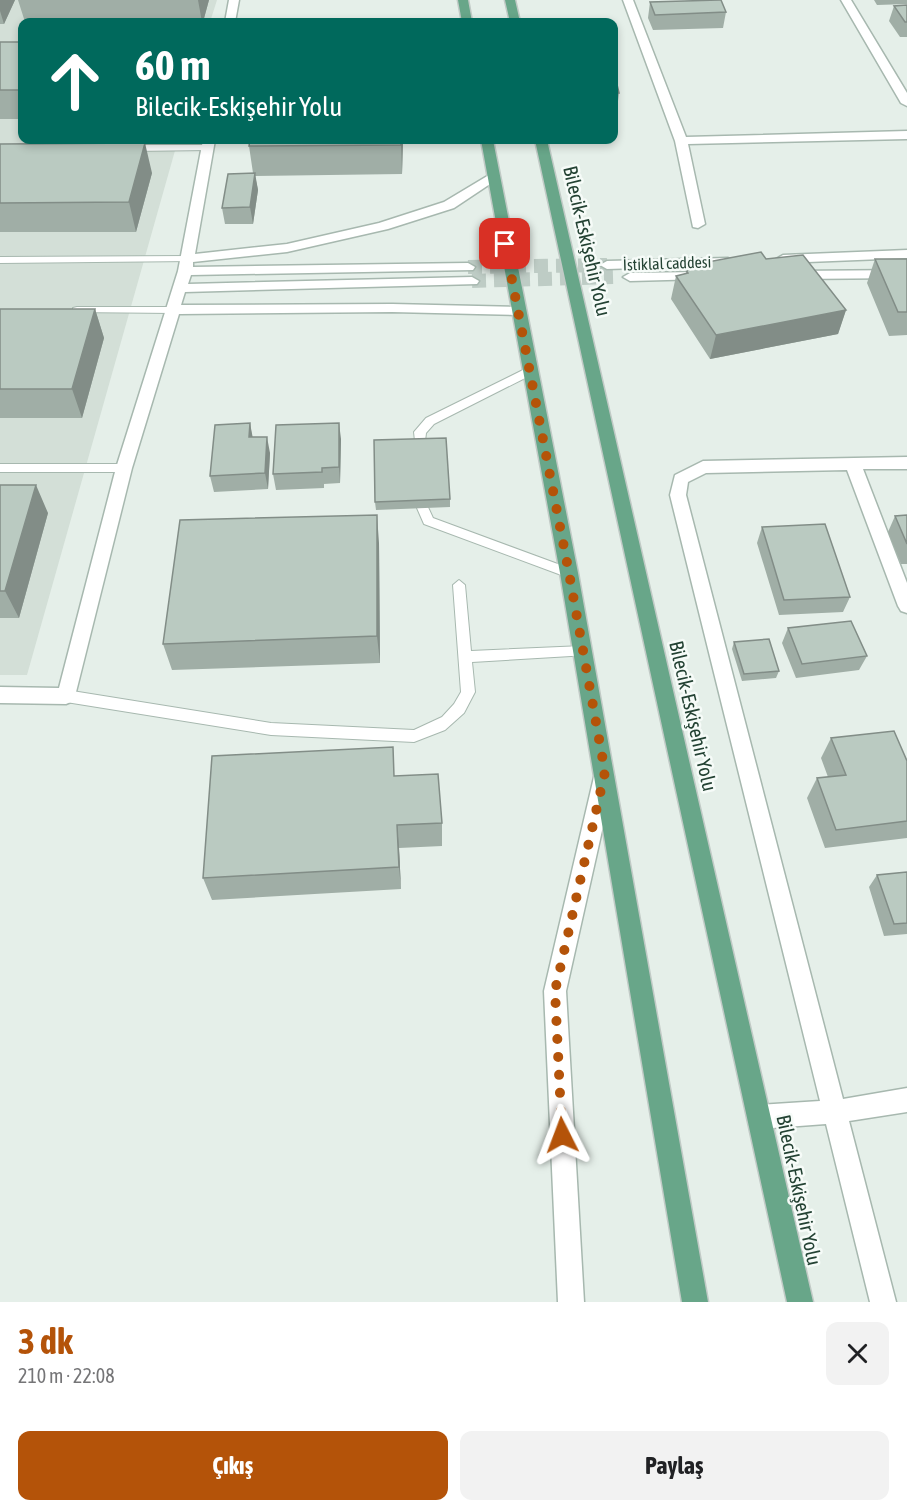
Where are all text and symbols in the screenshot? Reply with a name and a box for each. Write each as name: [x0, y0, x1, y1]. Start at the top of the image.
text: 60 m: [135, 41, 210, 89]
icon: ahead: [36, 42, 114, 120]
text: Bilecik-Eskişehir Yolu: [135, 91, 342, 122]
street label: Bilecik-Eskişehir Yolu: [559, 164, 616, 318]
pin: [479, 218, 530, 269]
icon: arrive: [488, 227, 521, 260]
street label: İstiklal caddesi: [623, 252, 711, 274]
street label: Bilecik-Eskişehir Yolu: [665, 639, 722, 793]
position arrow: [530, 1103, 594, 1167]
street label: Bilecik-Eskişehir Yolu: [772, 1112, 827, 1267]
text: 3 dk: [18, 1320, 73, 1362]
button: close: [826, 1322, 889, 1385]
text: 210 m · 22:08: [18, 1364, 115, 1387]
button: Çıkış: [18, 1431, 448, 1500]
button: Paylaş: [460, 1431, 889, 1500]

